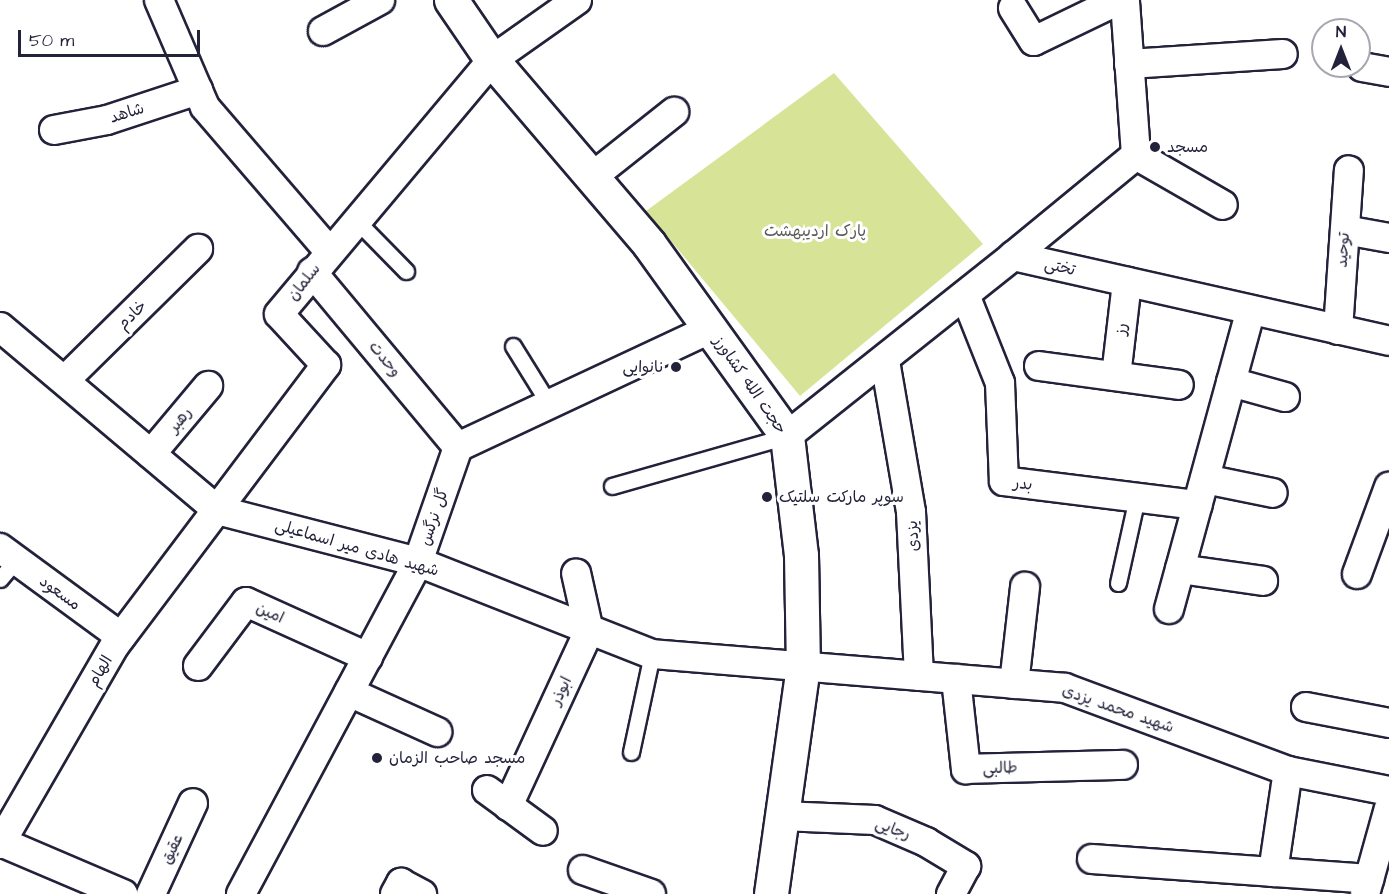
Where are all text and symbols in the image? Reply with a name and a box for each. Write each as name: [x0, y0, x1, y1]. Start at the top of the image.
scale bar: [21, 18, 202, 56]
north arrow: [1311, 18, 1371, 78]
text: N: [1336, 21, 1346, 43]
text: 50 m: [29, 28, 74, 53]
street label: شاهد: [107, 99, 147, 127]
place label: مسجد: [1167, 137, 1208, 157]
marker: مسجد: [1148, 140, 1162, 154]
park label: پارک اردیبهشت: [764, 221, 866, 241]
street label: توحید: [1332, 232, 1354, 268]
street label: تختی: [1043, 254, 1077, 280]
street label: سلمان: [283, 259, 325, 305]
street label: خادم: [113, 296, 151, 334]
street label: رز: [1111, 322, 1131, 336]
street label: حجت الله کشاورز: [709, 332, 791, 438]
street label: وحدت: [365, 337, 405, 381]
place label: نانوایی: [622, 357, 664, 377]
marker: نانوایی: [669, 360, 683, 374]
street label: رهبر: [164, 403, 196, 437]
street label: بدر: [1012, 473, 1034, 495]
street label: گل نرگس: [415, 486, 453, 548]
place label: سوپر مارکت سلتیک: [779, 487, 904, 507]
marker: سوپر مارکت سلتیک: [760, 490, 774, 504]
street label: شهید هادی میر اسماعیلی: [273, 515, 441, 581]
street label: یزدی: [903, 520, 923, 552]
street label: مسعود: [36, 572, 84, 614]
street label: امین: [253, 598, 287, 628]
street label: الهام: [83, 652, 117, 690]
street label: ابوذر: [546, 673, 576, 709]
street label: شهید محمد یزدی: [1059, 681, 1177, 737]
place label: مسجد صاحب الزمان: [389, 748, 525, 768]
marker: مسجد صاحب الزمان: [370, 751, 384, 765]
street label: طالبی: [982, 758, 1018, 778]
street label: رجایی: [873, 814, 913, 844]
street label: عقیق: [157, 831, 187, 867]

